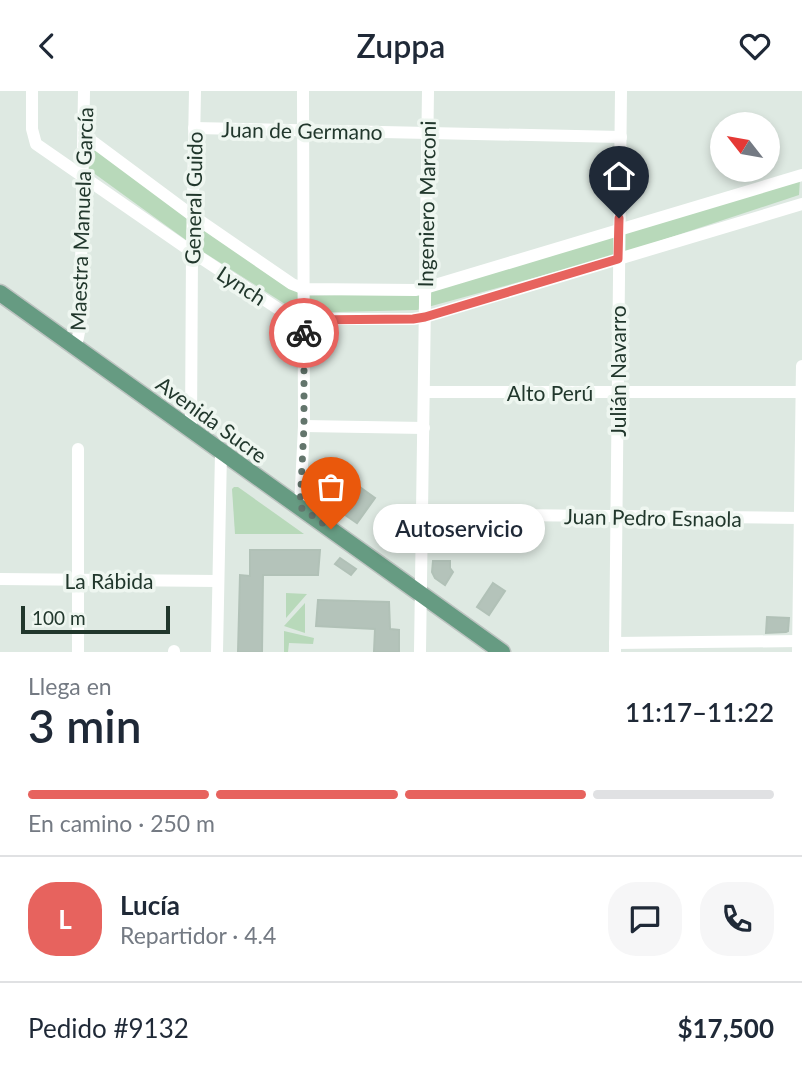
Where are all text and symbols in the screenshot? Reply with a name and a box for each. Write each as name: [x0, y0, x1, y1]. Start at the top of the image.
text: Zuppa: [357, 26, 445, 65]
icon: back: [28, 27, 66, 65]
icon: heart: [736, 27, 774, 65]
street label: Maestra Manuela García: [65, 107, 97, 331]
north arrow: [710, 112, 780, 182]
map controls: [710, 112, 780, 182]
street label: Juan de Germano: [221, 116, 383, 144]
street label: Ingeniero Marconi: [412, 120, 440, 288]
street label: General Guido: [179, 131, 207, 265]
pin: [589, 146, 649, 218]
icon: home: [600, 157, 638, 195]
street label: Lynch: [213, 260, 271, 310]
courier: [269, 298, 339, 368]
street label: Julián Navarro: [605, 305, 630, 437]
icon: bike: [285, 314, 323, 352]
street label: Avenida Sucre: [152, 371, 272, 467]
street label: Alto Perú: [507, 380, 593, 405]
pin: [301, 457, 361, 529]
icon: bag: [312, 468, 350, 506]
street label: Juan Pedro Esnaola: [564, 503, 742, 531]
callout: Autoservicio: [373, 505, 544, 553]
text: Autoservicio: [395, 514, 523, 542]
street label: La Rábida: [64, 568, 154, 593]
scale bar: [21, 603, 170, 635]
text: 100 m: [32, 606, 86, 629]
text: Llega en: [28, 672, 112, 700]
text: 11:17–11:22: [625, 696, 774, 728]
text: 3 min: [28, 698, 142, 753]
text: En camino · 250 m: [28, 809, 215, 837]
button: chat: [608, 882, 682, 956]
button: phone: [700, 882, 774, 956]
text: Lucía: [120, 889, 180, 921]
text: L: [58, 903, 72, 935]
text: Repartidor · 4.4: [120, 921, 276, 949]
text: Pedido #9132: [28, 1012, 189, 1044]
text: $17,500: [677, 1012, 774, 1044]

